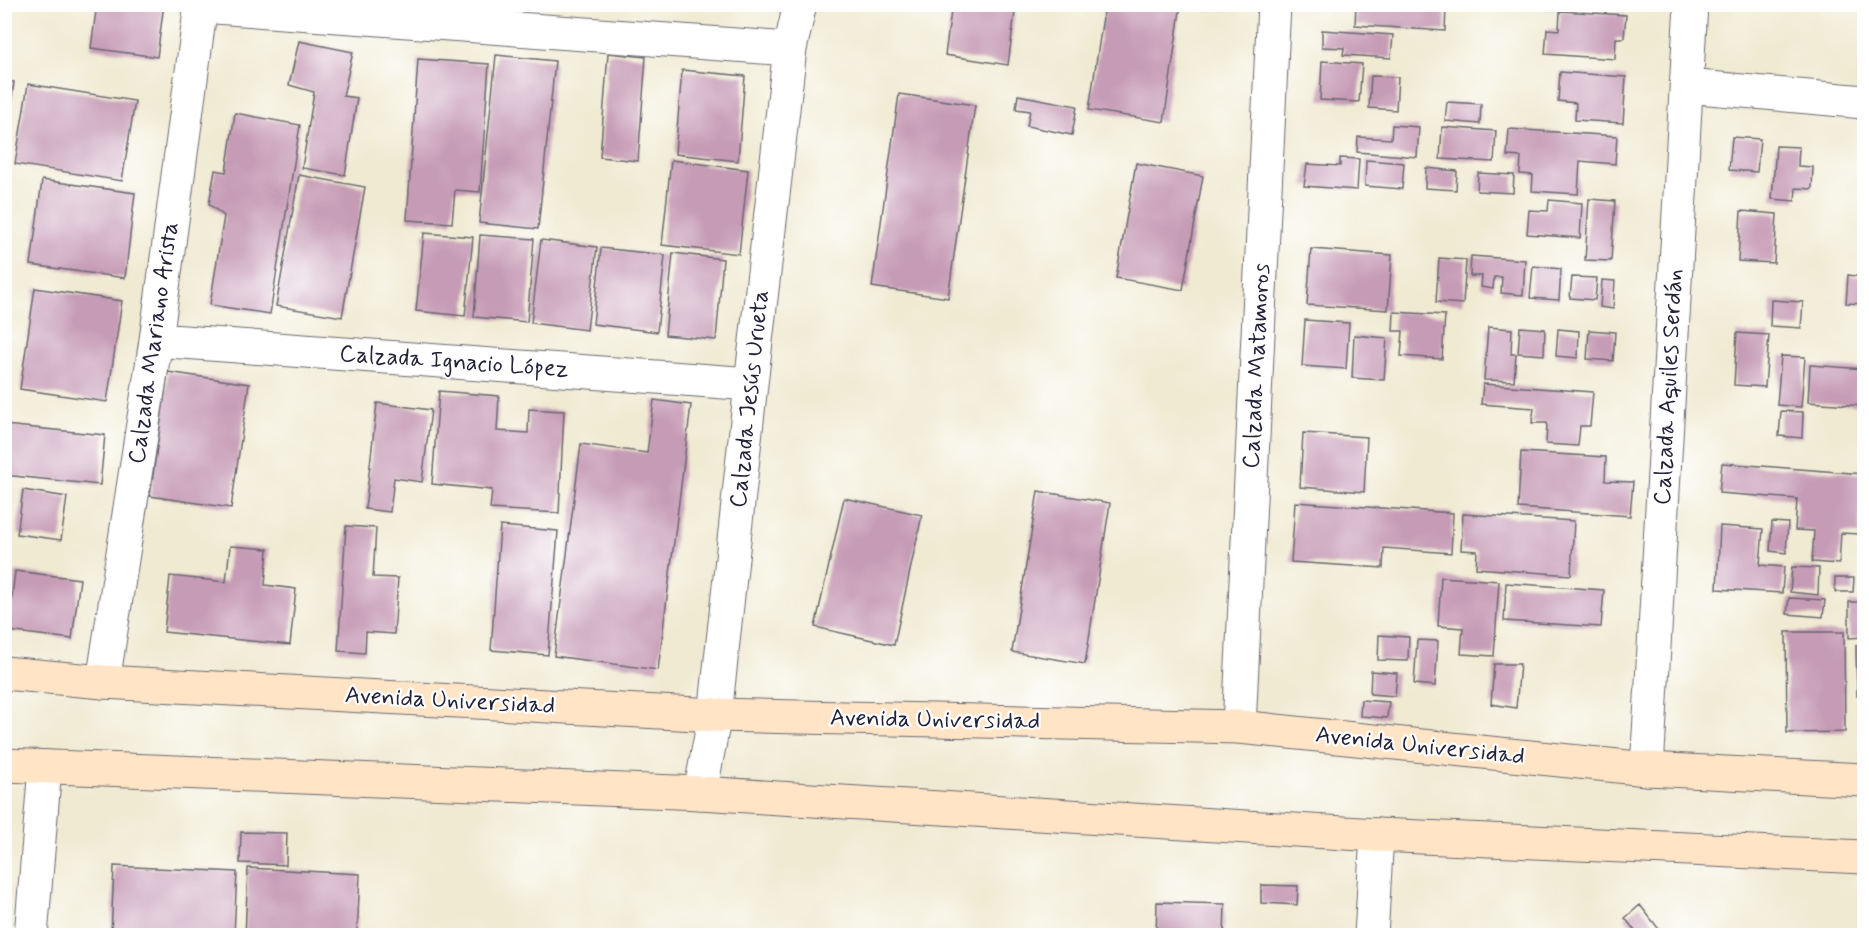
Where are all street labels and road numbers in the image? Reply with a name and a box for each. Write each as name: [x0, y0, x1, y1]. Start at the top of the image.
street label: Calzada Mariano Arista: [122, 220, 186, 466]
street label: Calzada Matamoros: [1236, 262, 1278, 469]
street label: Calzada Aquiles Serdán: [1647, 268, 1691, 506]
street label: Calzada Jesús Urueta: [723, 288, 777, 510]
street label: Calzada Ignacio López: [338, 339, 570, 385]
street label: Avenida Universidad: [344, 680, 556, 722]
street label: Avenida Universidad: [830, 703, 1040, 737]
street label: Avenida Universidad: [1314, 720, 1526, 772]

